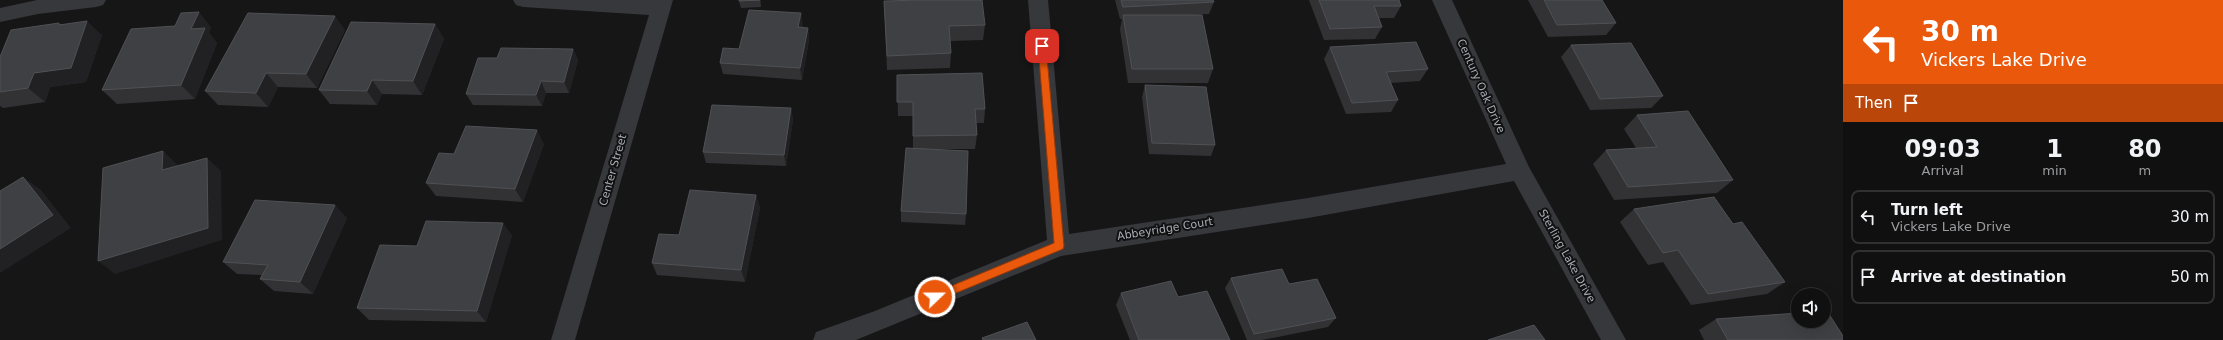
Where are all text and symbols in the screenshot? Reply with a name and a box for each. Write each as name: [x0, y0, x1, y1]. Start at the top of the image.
text: 30 m: [1921, 15, 1999, 48]
icon: left: [1855, 16, 1907, 68]
pin: [1025, 29, 1059, 63]
icon: arrive: [1031, 35, 1053, 57]
street label: Century Oak Drive: [1454, 37, 1508, 135]
text: Vickers Lake Drive: [1921, 49, 2087, 70]
icon: arrive: [1900, 92, 1922, 114]
text: Then: [1855, 94, 1892, 112]
street label: Center Street: [597, 132, 630, 207]
text: 09:03: [1904, 135, 1981, 163]
text: 1: [2046, 135, 2063, 163]
text: 80: [2128, 135, 2162, 163]
text: Arrival: [1921, 163, 1964, 178]
text: min: [2042, 163, 2067, 178]
text: m: [2139, 163, 2151, 178]
text: Turn left: [1891, 201, 1963, 219]
icon: left: [1857, 206, 1879, 228]
street label: Sterling Lake Drive: [1536, 207, 1598, 305]
text: 30 m: [2171, 208, 2209, 226]
street label: Abbeyridge Court: [1116, 215, 1214, 243]
text: Vickers Lake Drive: [1891, 219, 2011, 234]
icon: arrive: [1857, 266, 1879, 288]
text: Arrive at destination: [1891, 268, 2066, 286]
text: 50 m: [2171, 268, 2209, 286]
position arrow: [914, 276, 956, 318]
map controls: [1791, 288, 1831, 328]
button: sound: [1791, 288, 1831, 328]

